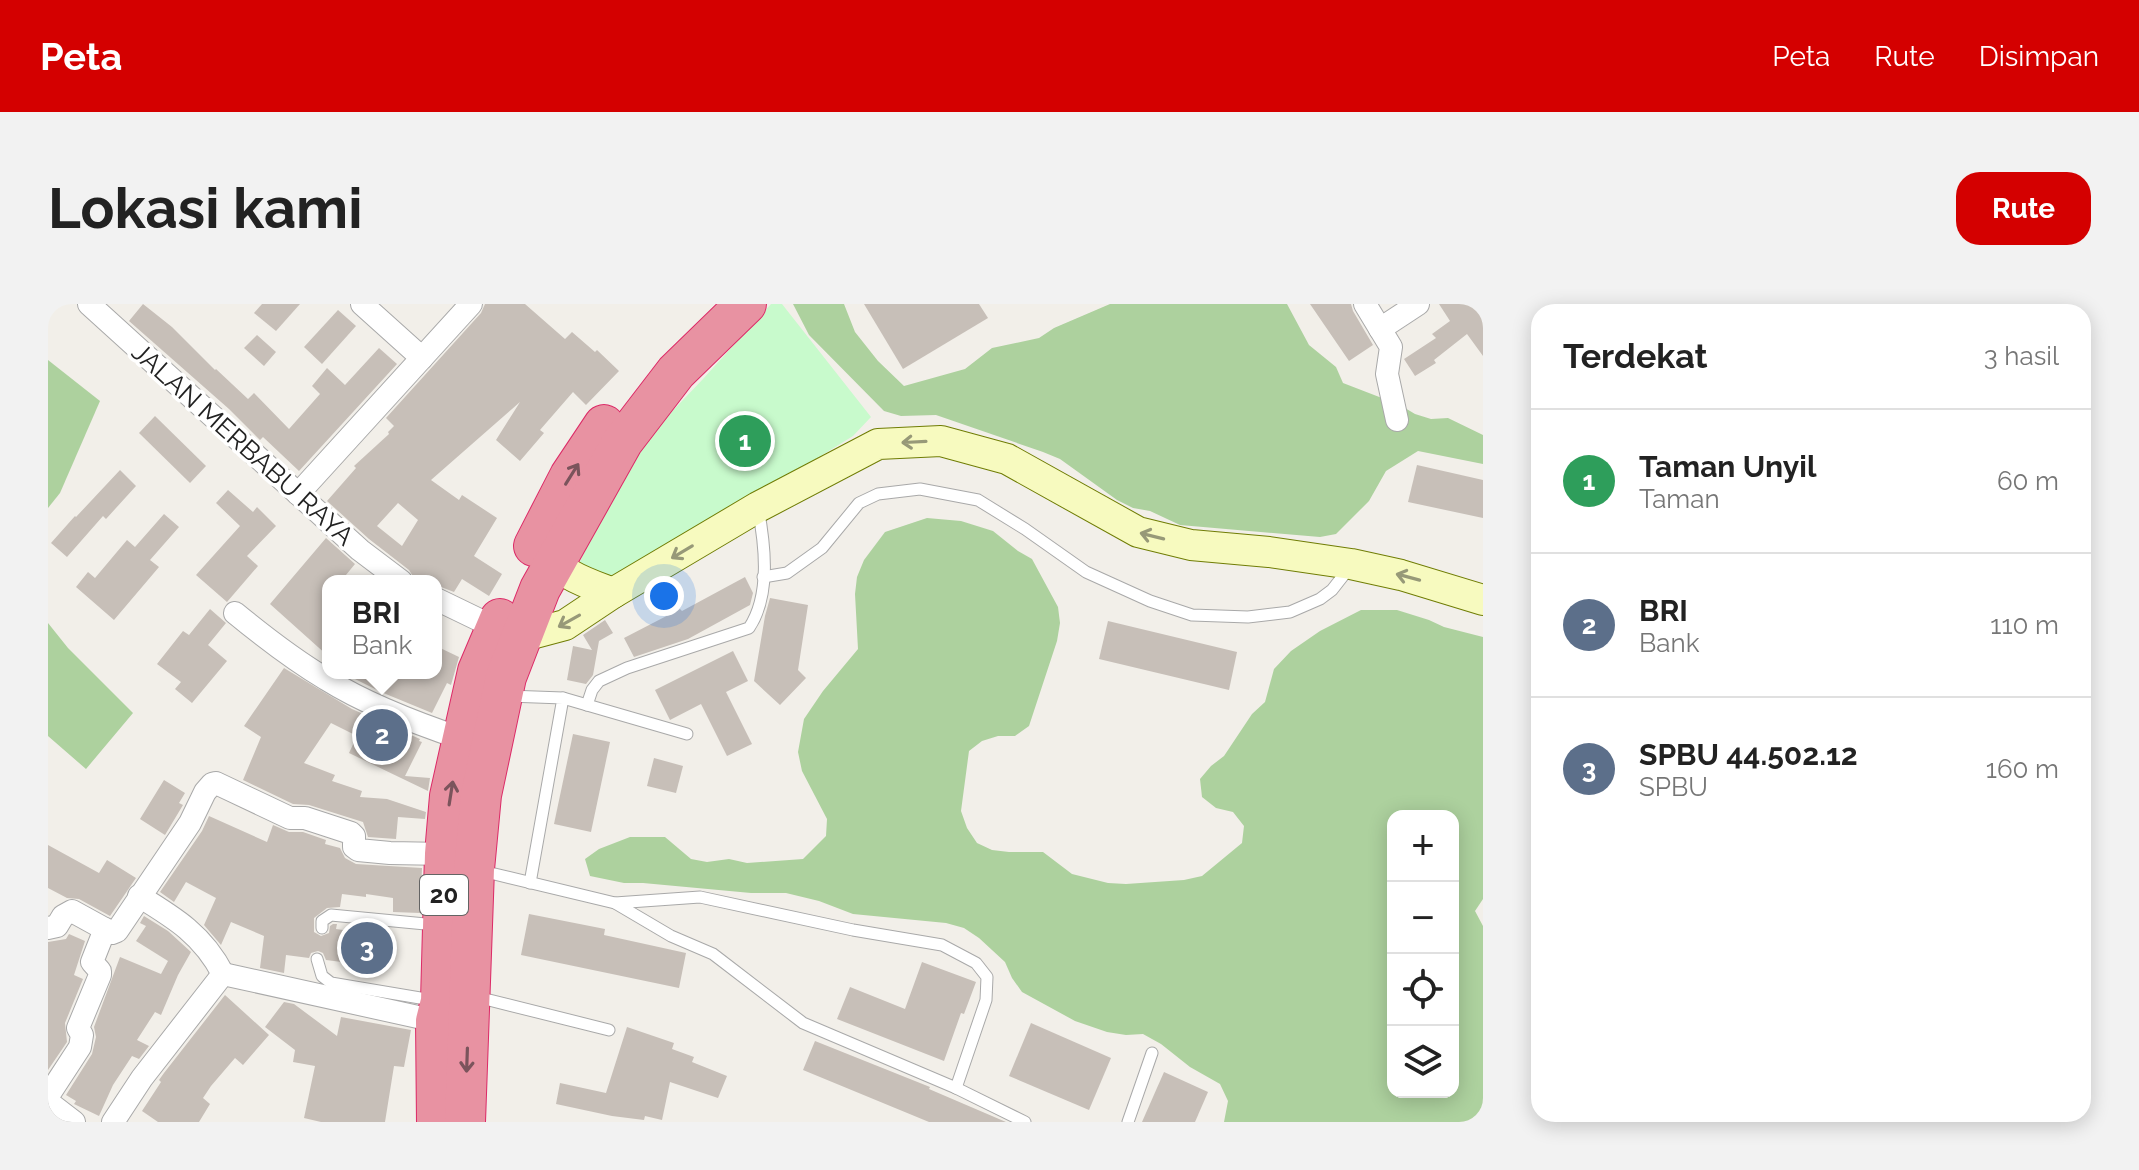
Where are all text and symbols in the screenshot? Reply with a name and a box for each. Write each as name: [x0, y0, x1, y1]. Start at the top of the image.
text: Peta: [40, 34, 122, 79]
text: Peta: [1772, 40, 1830, 73]
text: Rute: [1874, 40, 1935, 73]
text: Disimpan: [1979, 40, 2099, 73]
button: Rute: [1956, 172, 2091, 245]
text: Lokasi kami: [48, 175, 362, 241]
text: Terdekat: [1563, 336, 1708, 376]
street label: JALAN MERBABU RAYA: [126, 337, 360, 552]
text: 3 hasil: [1984, 341, 2059, 371]
pin: 1: [719, 411, 771, 471]
one-way arrow: [901, 435, 928, 450]
text: Taman Unyil: [1639, 449, 1816, 484]
one-way arrow: [564, 463, 580, 486]
text: 1: [1583, 466, 1595, 496]
text: 60 m: [1997, 466, 2059, 496]
text: Taman: [1639, 484, 1720, 514]
one-way arrow: [1140, 528, 1166, 543]
one-way arrow: [671, 544, 694, 560]
one-way arrow: [1396, 569, 1422, 584]
popup: [322, 575, 442, 679]
your location: [644, 576, 684, 616]
text: BRI: [1639, 593, 1688, 628]
text: BRI: [352, 595, 401, 630]
text: 2: [1582, 610, 1596, 640]
text: 110 m: [1990, 610, 2059, 640]
one-way arrow: [558, 614, 582, 629]
text: Bank: [1639, 628, 1699, 658]
text: Bank: [352, 630, 412, 660]
pin: 2: [356, 705, 408, 765]
text: SPBU 44.502.12: [1639, 737, 1858, 772]
text: 3: [1582, 754, 1596, 784]
text: 160 m: [1986, 754, 2059, 784]
text: SPBU: [1639, 772, 1708, 802]
one-way arrow: [445, 781, 460, 806]
map controls: [1387, 810, 1459, 1098]
button: +: [1387, 810, 1459, 882]
road number: 20: [420, 875, 468, 915]
button: −: [1387, 882, 1459, 954]
pin: 3: [341, 918, 393, 978]
button: locate: [1387, 954, 1459, 1026]
button: layers: [1387, 1026, 1459, 1098]
one-way arrow: [460, 1046, 475, 1073]

